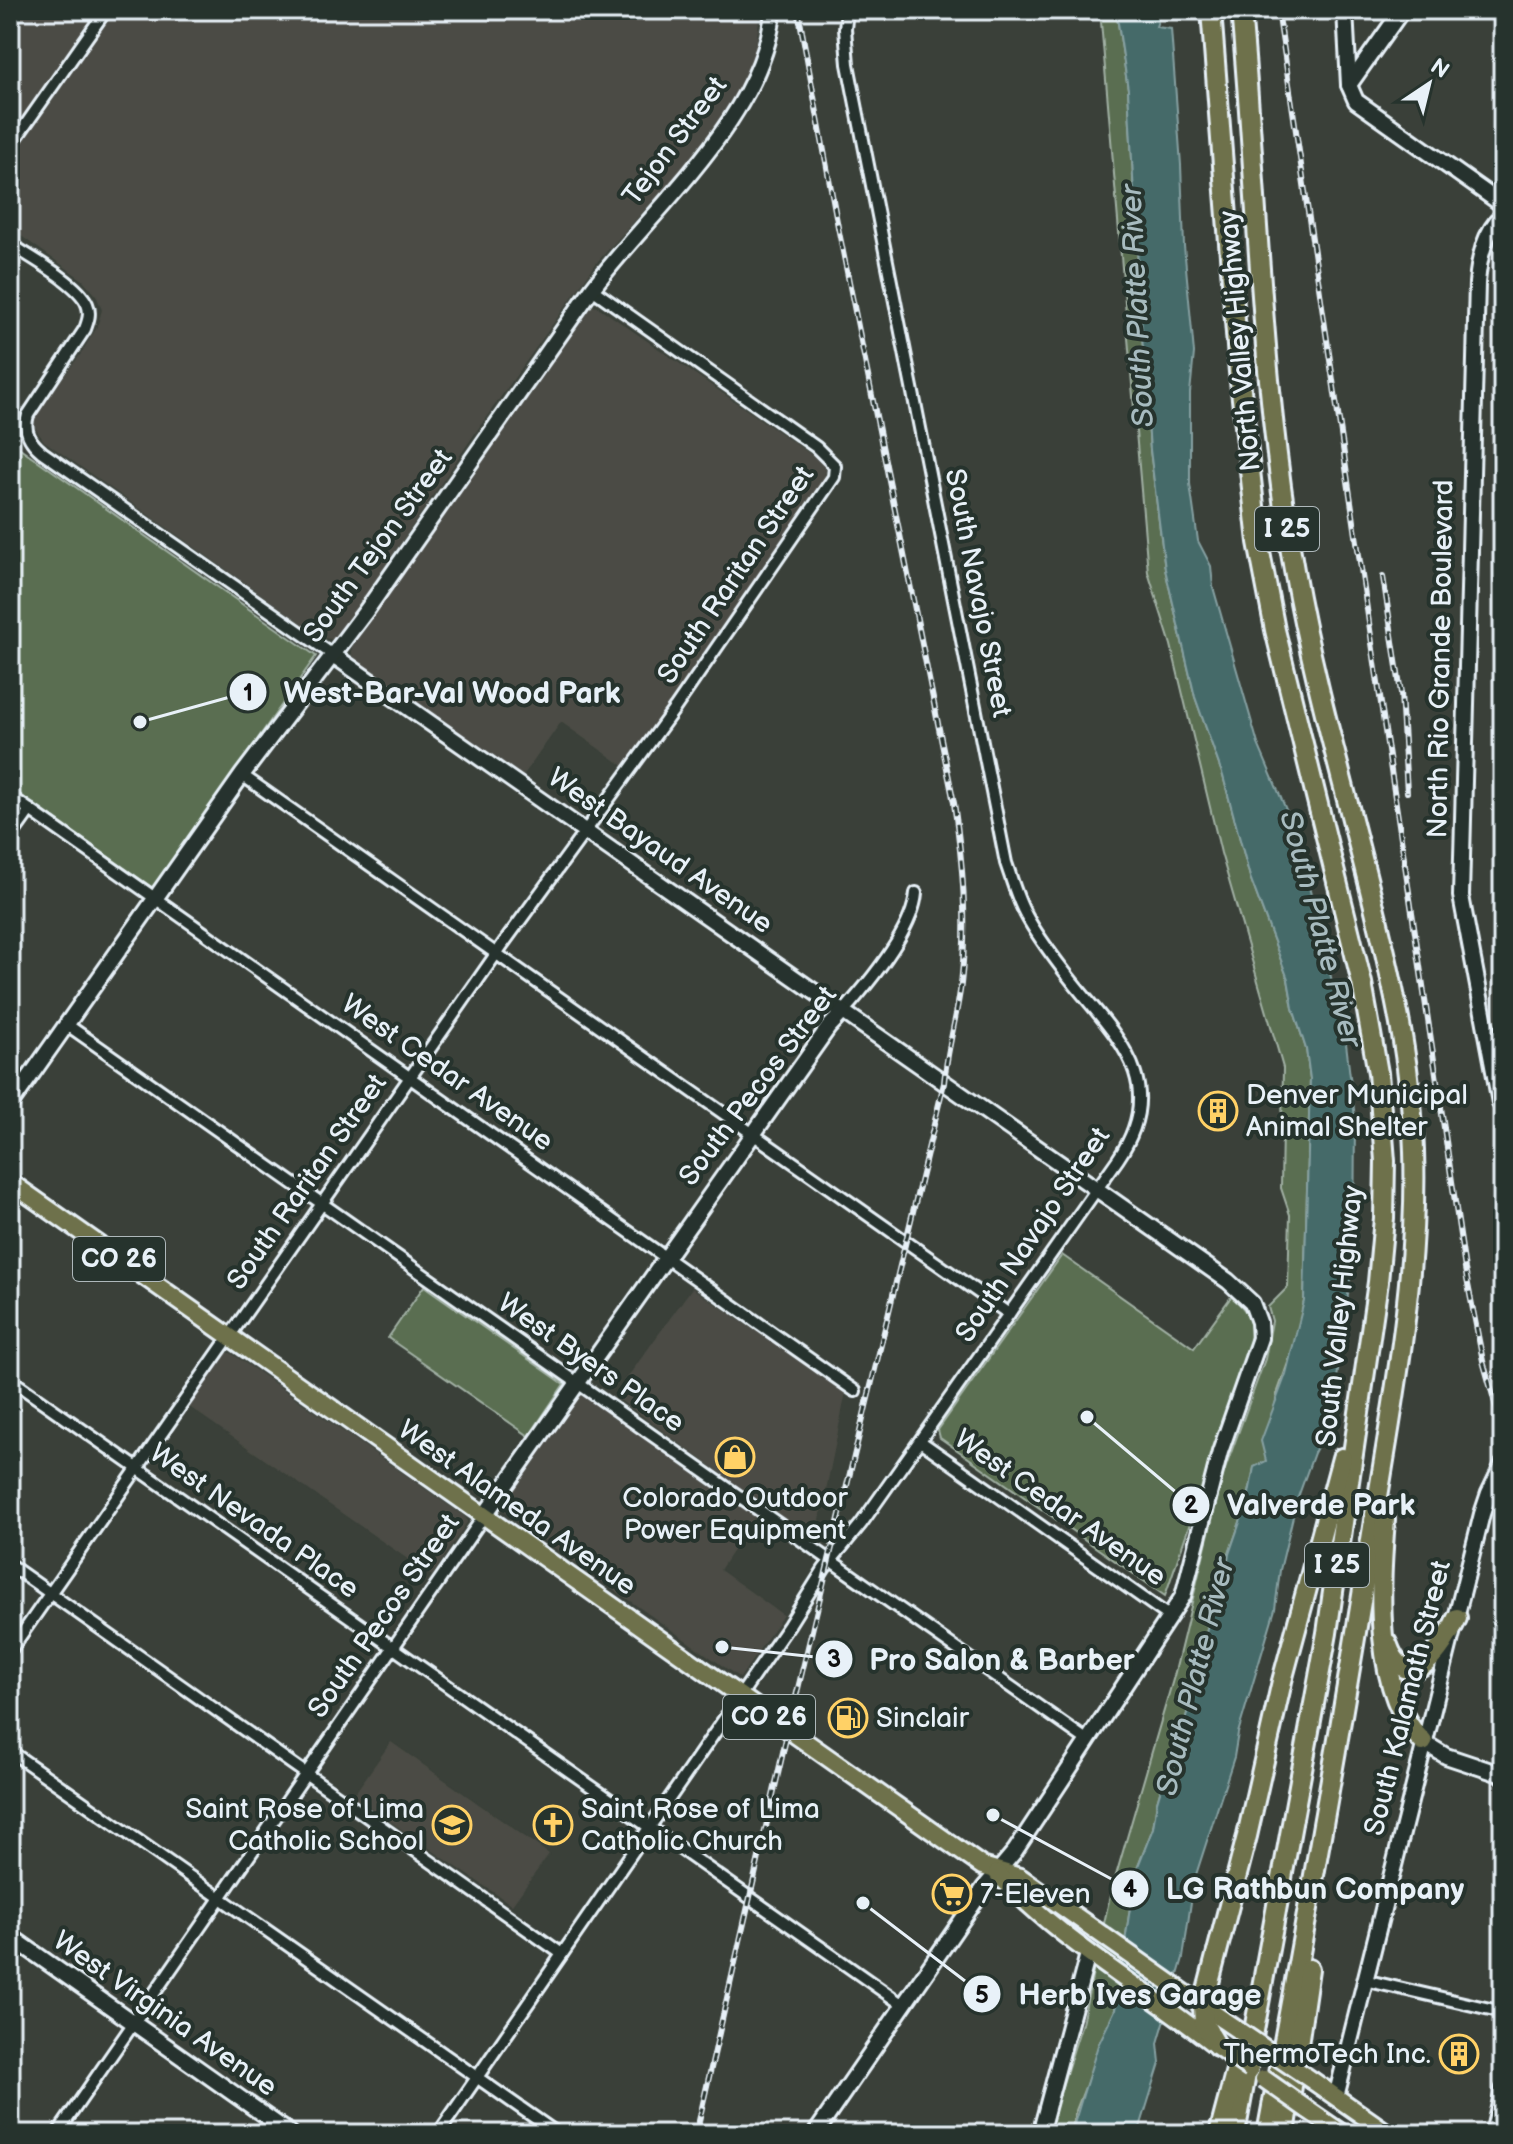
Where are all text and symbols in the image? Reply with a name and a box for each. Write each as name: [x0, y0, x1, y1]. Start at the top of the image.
north arrow: [1389, 44, 1469, 124]
text: N: [1425, 53, 1454, 85]
street label: Tejon Street: [616, 70, 734, 212]
water label: South Platte River: [1114, 181, 1162, 428]
street label: North Valley Highway: [1212, 209, 1268, 473]
street label: South Tejon Street: [297, 442, 460, 649]
street label: South Raritan Street: [651, 460, 821, 690]
street label: South Navajo Street: [938, 466, 1018, 720]
street label: North Rio Grande Boulevard: [1421, 479, 1461, 839]
road number: I 25: [1255, 507, 1319, 551]
callout: West-Bar-Val Wood Park: [228, 665, 637, 719]
text: West-Bar-Val Wood Park: [284, 676, 621, 712]
text: 1: [243, 679, 253, 708]
street label: West Bayaud Avenue: [541, 761, 779, 941]
water label: South Platte River: [1271, 807, 1369, 1053]
street label: South Pecos Street: [672, 979, 844, 1192]
street label: West Cedar Avenue: [335, 988, 559, 1158]
street label: South Raritan Street: [220, 1068, 394, 1296]
place label: Denver Municipal Animal Shelter: [1246, 1079, 1468, 1144]
building icon: Denver Municipal Animal Shelter: [1197, 1090, 1239, 1132]
street label: South Navajo Street: [949, 1121, 1117, 1349]
street label: South Valley Highway: [1310, 1183, 1370, 1448]
road number: CO 26: [73, 1237, 165, 1281]
street label: West Byers Place: [491, 1286, 691, 1440]
street label: West Alameda Avenue: [392, 1413, 642, 1603]
street label: West Cedar Avenue: [948, 1423, 1172, 1593]
street label: West Nevada Place: [143, 1436, 365, 1606]
shop icon: Colorado Outdoor Power Equipment: [714, 1436, 756, 1478]
callout: Valverde Park: [1171, 1478, 1432, 1532]
place label: Colorado Outdoor Power Equipment: [622, 1482, 849, 1547]
text: Valverde Park: [1227, 1488, 1415, 1524]
text: 2: [1184, 1491, 1199, 1520]
street label: South Pecos Street: [301, 1507, 467, 1724]
road number: I 25: [1305, 1543, 1369, 1587]
water label: South Platte River: [1149, 1553, 1243, 1799]
street label: South Kalamath Street: [1358, 1557, 1458, 1839]
callout: Pro Salon & Barber: [814, 1632, 1151, 1686]
text: Pro Salon & Barber: [869, 1643, 1136, 1679]
text: 3: [827, 1645, 841, 1674]
road number: CO 26: [723, 1695, 815, 1739]
fuel station icon: Sinclair: [827, 1697, 869, 1739]
place label: Sinclair: [876, 1702, 970, 1735]
place label: Saint Rose of Lima Catholic School: [185, 1793, 424, 1858]
place label: Saint Rose of Lima Catholic Church: [581, 1793, 820, 1858]
school or university icon: Saint Rose of Lima Catholic School: [431, 1804, 473, 1846]
church icon: Saint Rose of Lima Catholic Church: [532, 1804, 574, 1846]
callout: LG Rathbun Company: [1110, 1862, 1480, 1916]
text: LG Rathbun Company: [1166, 1872, 1464, 1908]
supermarket icon: 7-Eleven: [931, 1873, 973, 1915]
text: 4: [1123, 1875, 1137, 1904]
place label: 7-Eleven: [980, 1878, 1091, 1911]
street label: West Virginia Avenue: [47, 1924, 283, 2104]
callout: Herb Ives Garage: [962, 1967, 1277, 2021]
text: Herb Ives Garage: [1018, 1978, 1262, 2014]
text: 5: [975, 1981, 989, 2010]
building icon: ThermoTech Inc.: [1438, 2033, 1480, 2075]
place label: ThermoTech Inc.: [1223, 2038, 1431, 2071]

